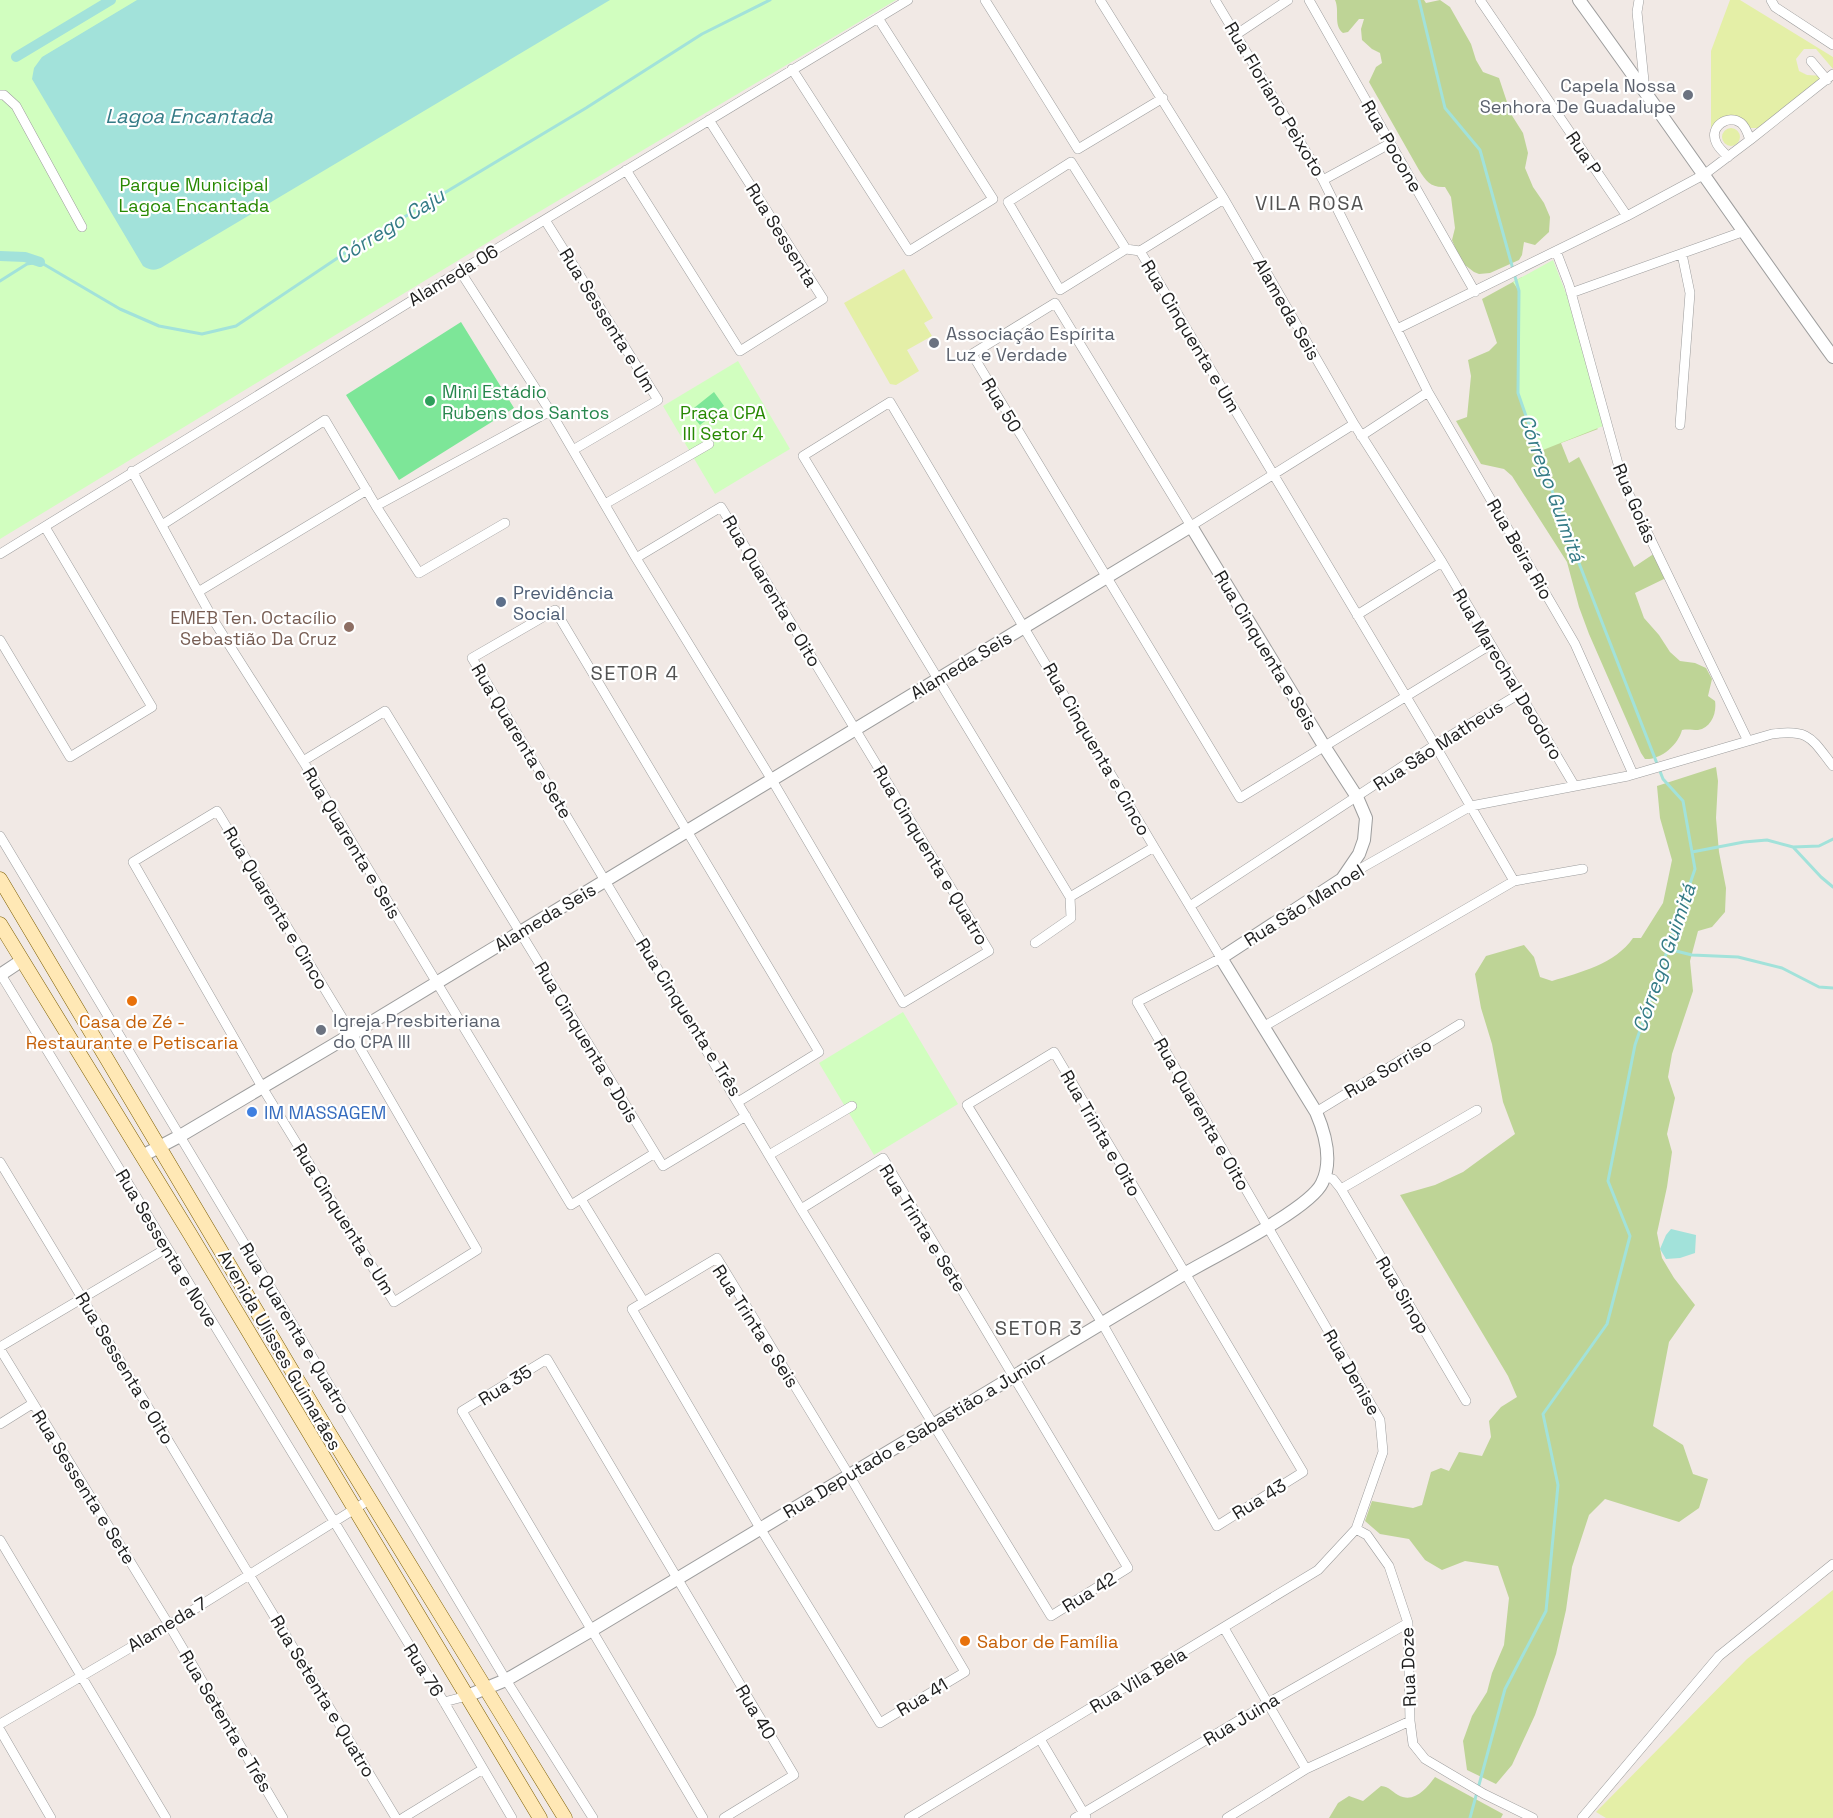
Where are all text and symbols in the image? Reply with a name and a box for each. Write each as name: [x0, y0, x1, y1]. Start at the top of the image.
street label: Rua Floriano Peixoto: [1220, 17, 1330, 181]
place label: Capela Nossa Senhora De Guadalupe: [1480, 74, 1676, 118]
marker: Capela Nossa Senhora De Guadalupe: [1681, 88, 1695, 102]
street label: Rua Pocone: [1356, 96, 1428, 196]
water label: Lagoa Encantada: [105, 103, 273, 129]
street label: Rua P: [1561, 127, 1607, 180]
park label: Parque Municipal Lagoa Encantada: [119, 173, 269, 217]
street label: Rua Sessenta: [741, 179, 823, 291]
water label: Córrego Caju: [331, 181, 451, 270]
district label: VILA ROSA: [1255, 190, 1365, 216]
street label: Alameda 06: [404, 239, 502, 311]
street label: Rua Sessenta e Um: [554, 244, 662, 396]
street label: Alameda Seis: [1248, 254, 1326, 364]
street label: Rua Cinquenta e Um: [1136, 255, 1246, 417]
place label: Associação Espírita Luz e Verdade: [946, 322, 1115, 366]
marker: Associação Espírita Luz e Verdade: [927, 336, 941, 350]
street label: Rua 50: [977, 374, 1027, 436]
place label: Mini Estádio Rubens dos Santos: [442, 380, 609, 424]
marker: Mini Estádio Rubens dos Santos: [423, 394, 437, 408]
park label: Praça CPA III Setor 4: [680, 401, 766, 445]
water label: Córrego Guimitá: [1513, 411, 1591, 566]
street label: Rua Goiás: [1608, 460, 1662, 546]
street label: Rua Beira Rio: [1482, 494, 1558, 604]
street label: Rua Quarenta e Oito: [718, 511, 826, 671]
street label: Rua Cinquenta e Seis: [1209, 566, 1323, 734]
place label: Previdência Social: [513, 581, 614, 625]
street label: Rua Marechal Deodoro: [1448, 584, 1568, 764]
marker: Previdência Social: [494, 595, 508, 609]
place label: EMEB Ten. Octacílio Sebastião Da Cruz: [170, 606, 337, 650]
marker: EMEB Ten. Octacílio Sebastião Da Cruz: [342, 620, 356, 634]
street label: Alameda Seis: [906, 626, 1016, 704]
street label: Rua Cinquenta e Cinco: [1038, 658, 1156, 840]
street label: Rua Quarenta e Sete: [467, 659, 577, 823]
district label: SETOR 4: [591, 660, 679, 686]
street label: Rua São Matheus: [1369, 694, 1507, 796]
street label: Rua Cinquenta e Quatro: [868, 761, 994, 949]
street label: Rua Quarenta e Seis: [298, 763, 406, 923]
street label: Rua Quarenta e Cinco: [218, 822, 334, 994]
street label: Rua São Manoel: [1240, 859, 1368, 951]
street label: Alameda Seis: [490, 878, 600, 956]
water label: Córrego Guimitá: [1626, 880, 1702, 1036]
street label: Rua Cinquenta e Três: [631, 934, 747, 1100]
street label: Rua Cinquenta e Dois: [530, 957, 644, 1127]
marker: Casa de Zé - Restaurante e Petiscaria: [125, 994, 139, 1008]
place label: Igreja Presbiteriana do CPA III: [333, 1009, 500, 1053]
place label: Casa de Zé - Restaurante e Petiscaria: [26, 1010, 238, 1054]
marker: Igreja Presbiteriana do CPA III: [314, 1023, 328, 1037]
street label: Rua Quarenta e Oito: [1149, 1033, 1255, 1195]
street label: Rua Sorriso: [1340, 1033, 1436, 1103]
street label: Rua Trinta e Oito: [1056, 1066, 1146, 1200]
place label: IM MASSAGEM: [264, 1101, 386, 1124]
marker: IM MASSAGEM: [245, 1105, 259, 1119]
street label: Rua Cinquenta e Um: [288, 1139, 400, 1299]
street label: Rua Trinta e Sete: [874, 1160, 972, 1296]
street label: Rua Sessenta e Nove: [111, 1165, 223, 1331]
street label: Rua Quarenta e Quatro: [235, 1238, 355, 1418]
street label: Avenida Ulisses Guimarães: [213, 1246, 347, 1454]
street label: Rua Sinop: [1371, 1252, 1435, 1338]
street label: Rua Trinta e Seis: [708, 1260, 804, 1392]
street label: Rua Sessenta e Oito: [70, 1288, 180, 1448]
district label: SETOR 3: [995, 1315, 1083, 1341]
street label: Rua Denise: [1318, 1325, 1386, 1419]
street label: Rua Deputado e Sabastião a Junior: [779, 1347, 1051, 1523]
street label: Rua 35: [474, 1360, 536, 1410]
street label: Rua Sessenta e Sete: [27, 1405, 141, 1569]
street label: Rua 43: [1228, 1473, 1290, 1525]
street label: Rua 42: [1058, 1566, 1120, 1618]
street label: Alameda 7: [123, 1591, 211, 1657]
street label: Rua Setenta e Quatro: [265, 1611, 381, 1781]
street label: Rua Doze: [1395, 1627, 1421, 1707]
place label: Sabor de Família: [977, 1630, 1118, 1653]
marker: Sabor de Família: [958, 1634, 972, 1648]
street label: Rua 76: [399, 1639, 449, 1701]
street label: Rua Vila Bela: [1085, 1642, 1191, 1718]
street label: Rua Setenta e Três: [174, 1646, 278, 1796]
street label: Rua 41: [892, 1673, 952, 1721]
street label: Rua 40: [731, 1680, 781, 1744]
street label: Rua Juina: [1199, 1687, 1283, 1751]

